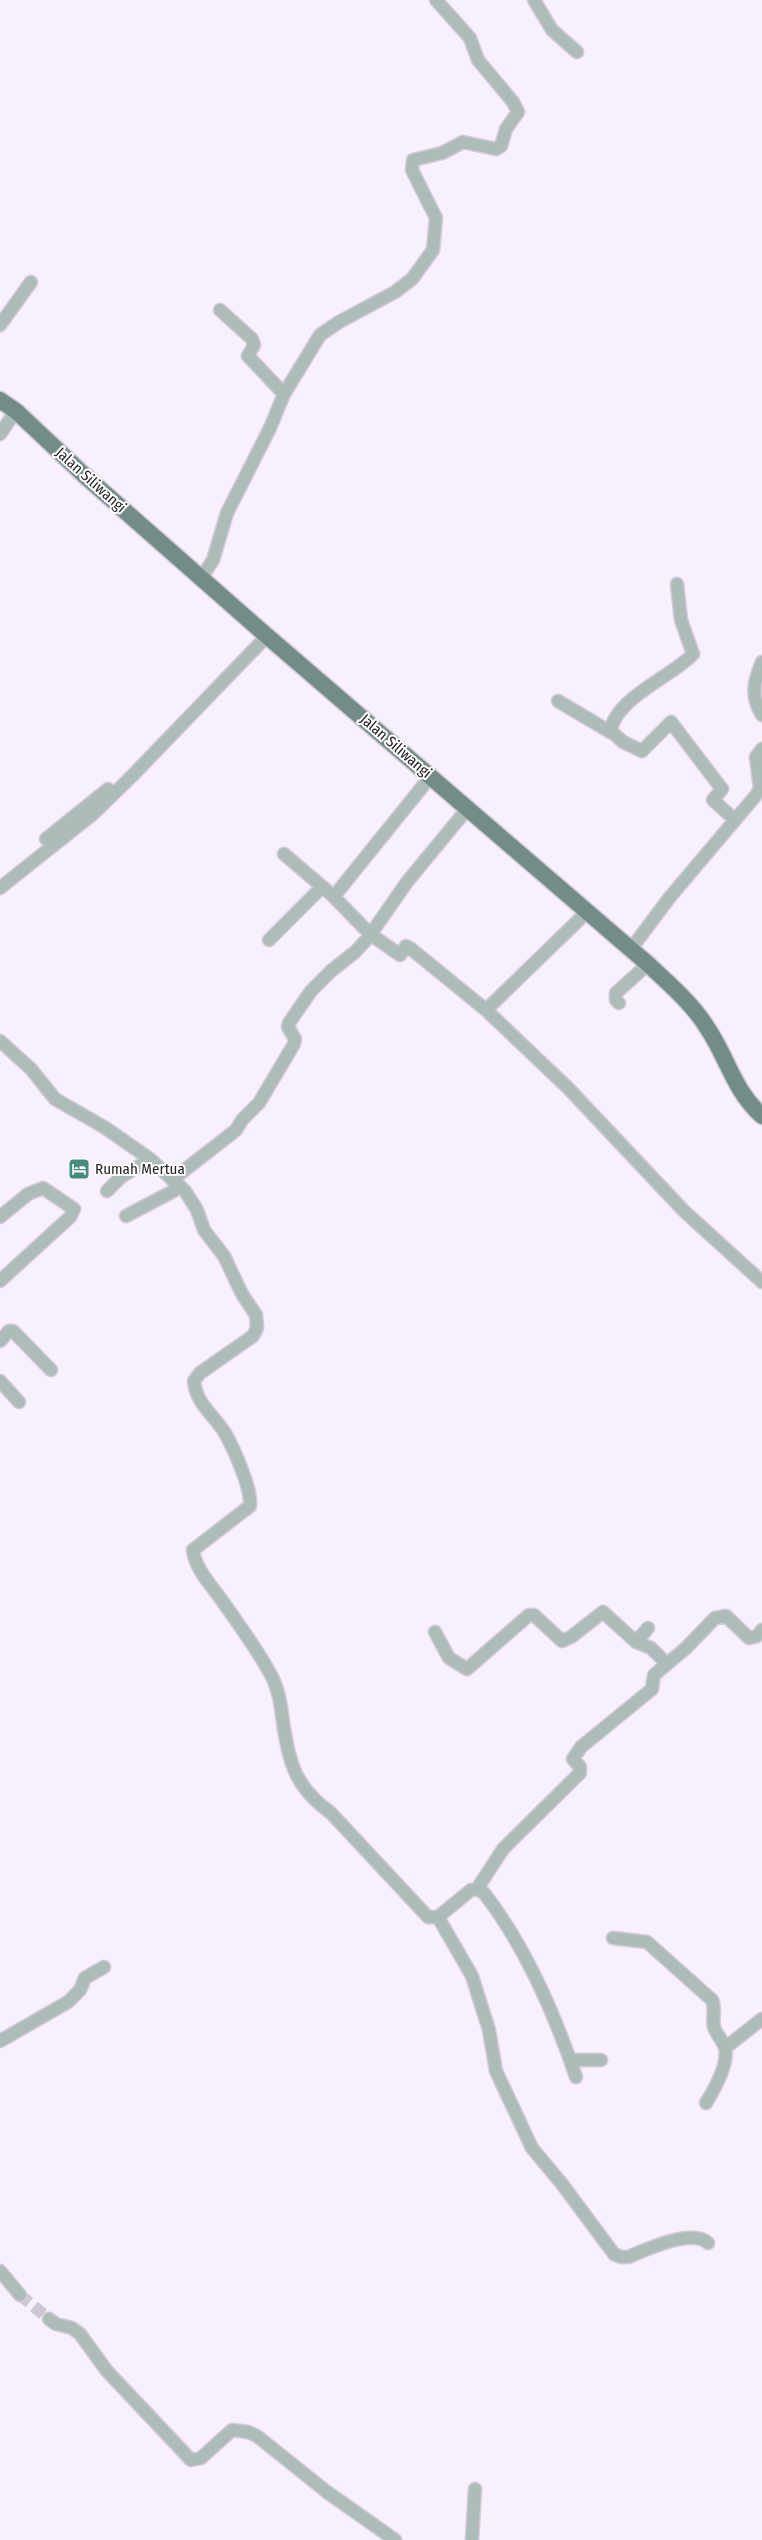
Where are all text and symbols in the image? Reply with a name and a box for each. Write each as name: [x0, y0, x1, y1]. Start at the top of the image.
street label: Jalan Siliwangi: [52, 444, 130, 516]
street label: Jalan Siliwangi: [357, 710, 435, 782]
hotel icon: Rumah Mertua: [67, 1157, 91, 1181]
place label: Rumah Mertua: [95, 1160, 185, 1178]

